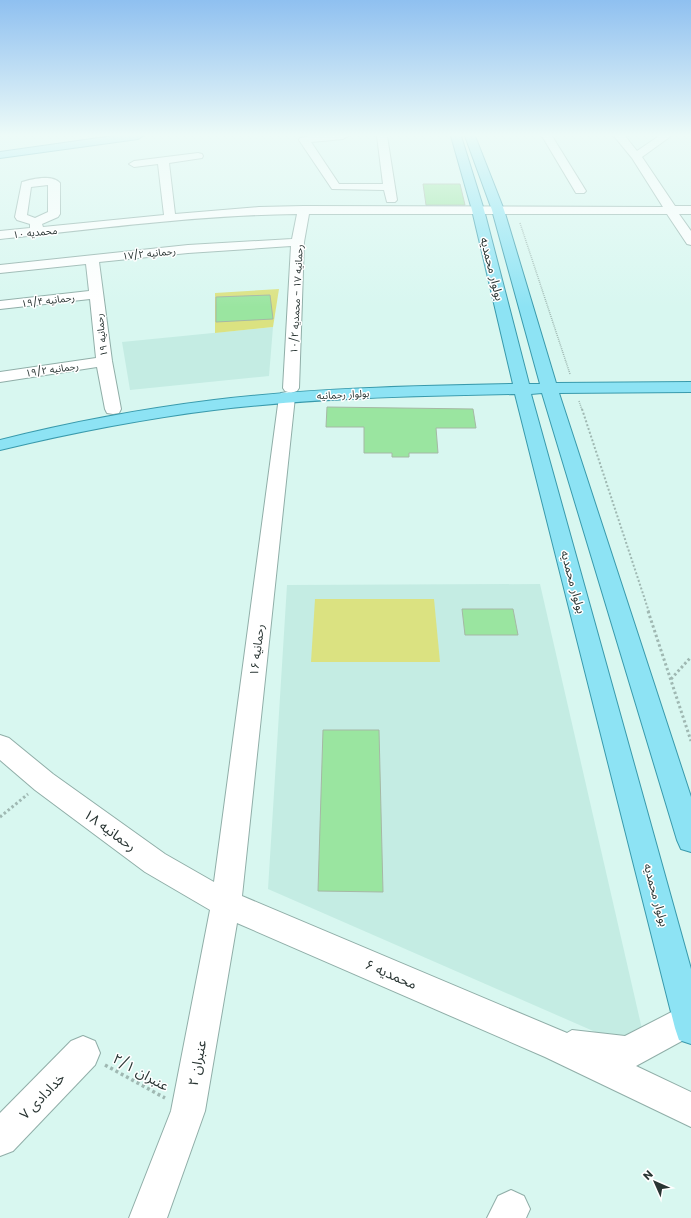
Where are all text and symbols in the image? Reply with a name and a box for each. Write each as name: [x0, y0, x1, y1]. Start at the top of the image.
street label: محمدیه ۱۰: [12, 223, 58, 242]
street label: بولوار محمدیه: [476, 235, 509, 302]
street label: رحمانیه ۱۷/۲: [122, 243, 177, 264]
street label: رحمانیه ۱۷ - محمدیه ۱۰/۲: [286, 244, 307, 354]
street label: رحمانیه ۱۹/۴: [20, 290, 76, 311]
street label: رحمانیه ۱۹: [91, 312, 112, 357]
street label: رحمانیه ۱۹/۲: [24, 358, 80, 381]
street label: بولوار رحمانیه: [316, 386, 370, 403]
street label: بولوار محمدیه: [557, 548, 590, 615]
street label: رحمانیه ۱۶: [245, 623, 268, 677]
street label: رحمانیه ۱۸: [80, 804, 140, 856]
street label: بولوار محمدیه: [640, 861, 673, 928]
street label: محمدیه ۶: [362, 954, 420, 994]
street label: عنبران ۲: [183, 1038, 211, 1088]
street label: عنبران ۲/۱: [109, 1048, 173, 1096]
street label: خدادادی ۷: [15, 1068, 69, 1124]
north arrow: [635, 1162, 675, 1202]
text: N: [639, 1166, 657, 1184]

